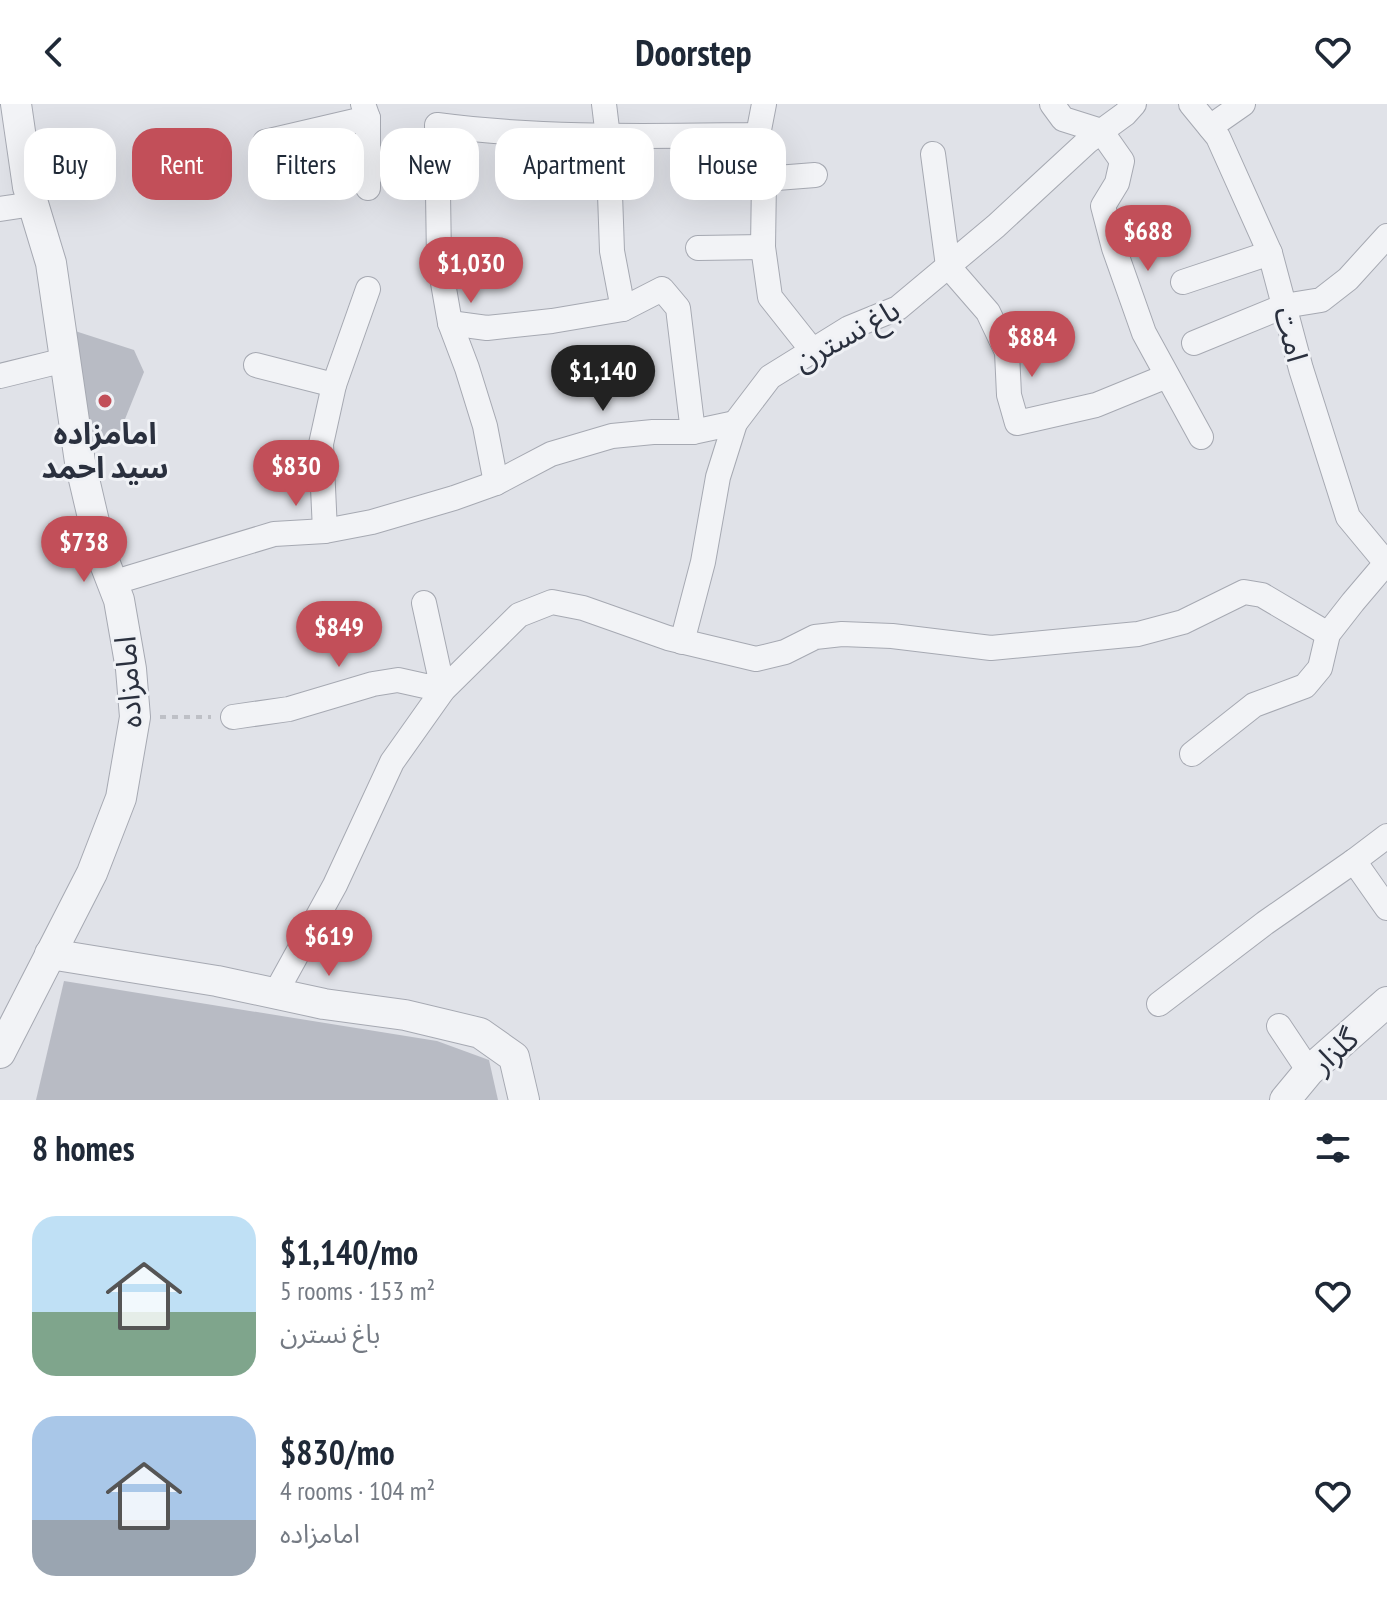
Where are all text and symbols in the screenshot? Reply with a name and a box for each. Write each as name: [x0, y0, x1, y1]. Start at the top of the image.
text: Doorstep: [635, 29, 752, 76]
icon: back: [32, 30, 76, 74]
icon: heart: [1311, 30, 1355, 74]
chip: Buy: [24, 128, 116, 200]
chip: Rent: [132, 128, 232, 200]
chip: Filters: [248, 128, 364, 200]
chip: New: [380, 128, 479, 200]
chip: Apartment: [495, 128, 654, 200]
chip: House: [670, 128, 786, 200]
pin: $688: [1101, 205, 1195, 273]
text: $688: [1123, 214, 1173, 247]
pin: $1,030: [406, 237, 536, 305]
text: $1,030: [437, 246, 505, 279]
street label: باغ نسترن: [786, 289, 908, 383]
street label: امت: [1266, 302, 1318, 366]
pin: $884: [985, 311, 1079, 379]
text: $884: [1007, 320, 1057, 353]
pin: $1,140: [538, 345, 668, 413]
text: $1,140: [569, 354, 637, 387]
marker: امامزاده سید احمد: [96, 392, 114, 410]
place label: امامزاده سید احمد: [42, 413, 168, 486]
pin: $830: [249, 440, 343, 508]
text: $830: [271, 449, 321, 482]
pin: $738: [37, 516, 131, 584]
text: $738: [59, 525, 109, 558]
pin: $849: [292, 601, 386, 669]
text: $849: [314, 610, 364, 643]
street label: امامزاده: [104, 635, 150, 729]
pin: $619: [282, 910, 376, 978]
text: $619: [304, 919, 354, 952]
street label: گلزار: [1301, 1018, 1366, 1082]
text: 8 homes: [32, 1126, 135, 1170]
icon: filters: [1311, 1126, 1355, 1170]
text: $1,140/mo: [280, 1230, 418, 1274]
icon: home: [96, 1248, 192, 1344]
text: 5 rooms · 153 m²: [280, 1274, 435, 1307]
icon: heart: [1311, 1274, 1355, 1318]
text: باغ نسترن: [280, 1317, 380, 1350]
text: $830/mo: [280, 1430, 395, 1474]
icon: home: [96, 1448, 192, 1544]
text: 4 rooms · 104 m²: [280, 1474, 435, 1507]
icon: heart: [1311, 1474, 1355, 1518]
text: امامزاده: [280, 1517, 360, 1550]

